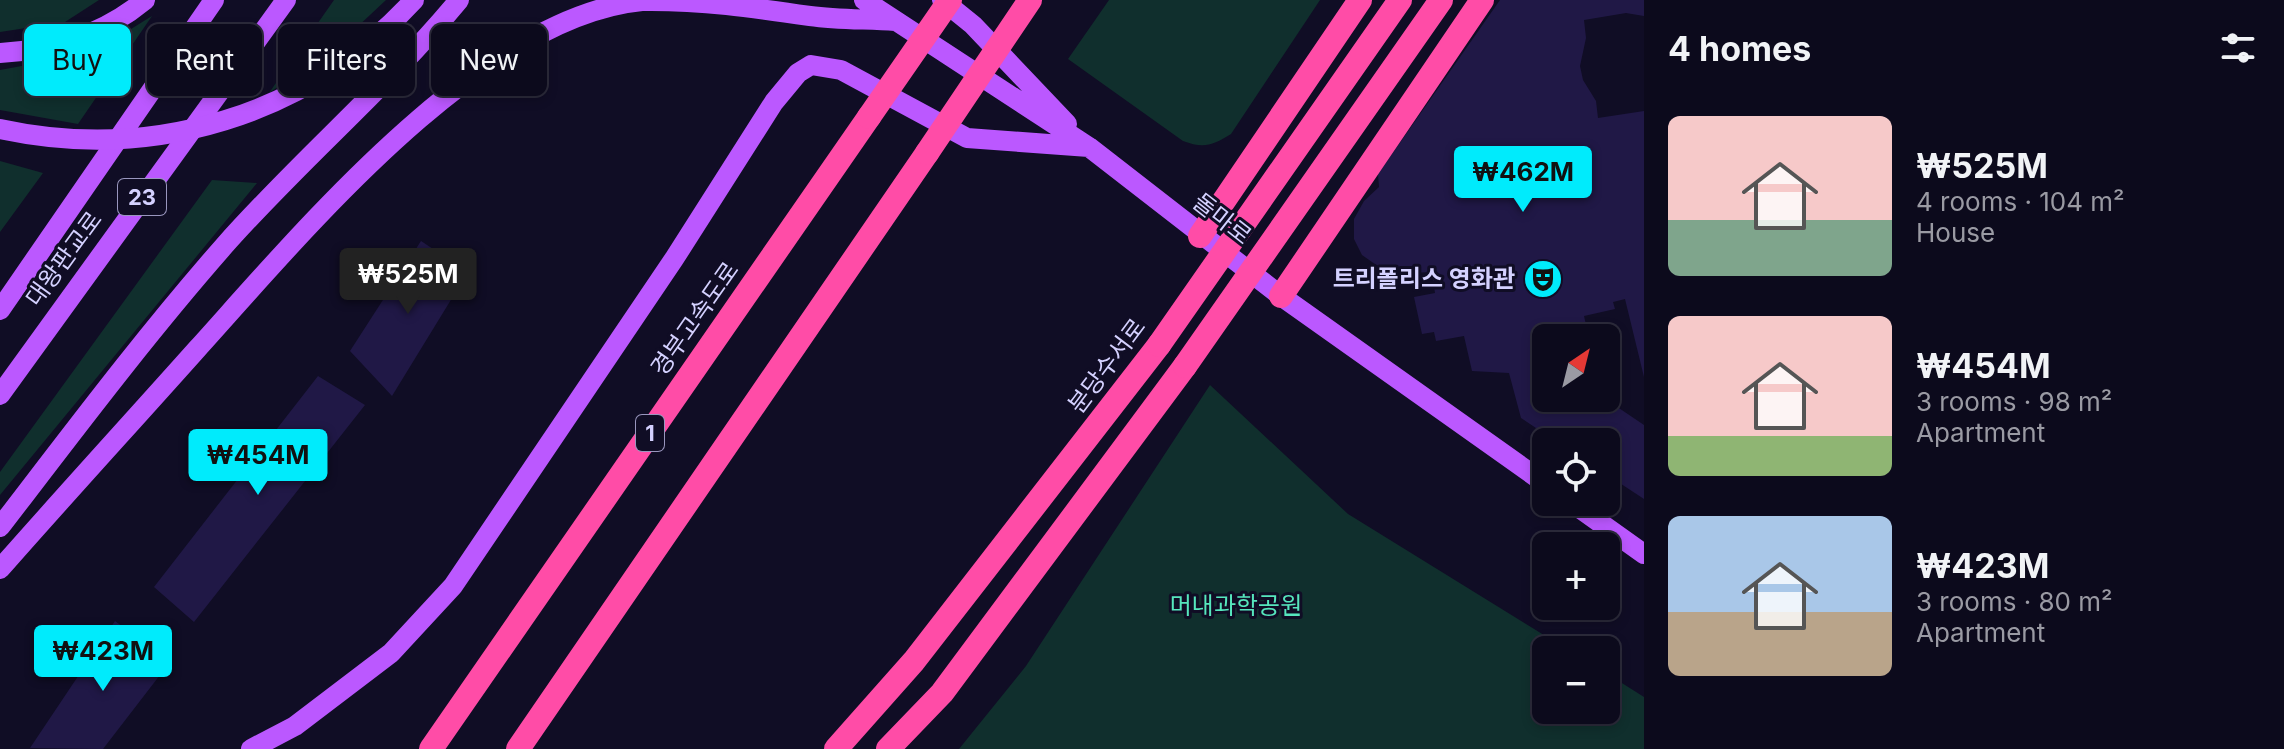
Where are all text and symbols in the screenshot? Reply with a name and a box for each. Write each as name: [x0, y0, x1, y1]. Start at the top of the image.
chip: Buy: [24, 24, 131, 96]
chip: Rent: [147, 24, 262, 96]
chip: Filters: [278, 24, 415, 96]
chip: New: [431, 24, 547, 96]
icon: filters: [2216, 26, 2260, 70]
text: 4 homes: [1668, 28, 1811, 69]
text: ₩525M: [1916, 145, 2048, 186]
pin: ₩462M: [1467, 146, 1579, 214]
icon: home: [1732, 148, 1828, 244]
text: ₩462M: [1472, 156, 1574, 187]
road number: 23: [118, 179, 166, 215]
text: 4 rooms · 104 m²: [1916, 186, 2125, 217]
street label: 돌마로: [1187, 187, 1257, 250]
street label: 대왕판교로: [19, 206, 108, 312]
text: House: [1916, 217, 1995, 248]
pin: ₩525M: [352, 248, 464, 316]
street label: 경부고속도로: [645, 256, 744, 381]
text: ₩525M: [358, 258, 458, 289]
theatre icon: 트리폴리스 영화관: [1522, 258, 1564, 300]
place label: 트리폴리스 영화관: [1333, 264, 1515, 293]
street label: 분당수서로: [1062, 313, 1151, 419]
north arrow: [1532, 324, 1620, 412]
map controls: [1532, 324, 1620, 724]
text: ₩454M: [1916, 345, 2051, 386]
icon: home: [1732, 348, 1828, 444]
text: 3 rooms · 98 m²: [1916, 386, 2112, 417]
road number: 1: [636, 415, 664, 451]
text: Apartment: [1916, 417, 2045, 448]
button: locate: [1532, 428, 1620, 516]
pin: ₩454M: [202, 429, 314, 497]
text: ₩454M: [206, 439, 310, 470]
button: +: [1532, 532, 1620, 620]
text: ₩423M: [1916, 545, 2049, 586]
icon: home: [1732, 548, 1828, 644]
text: 3 rooms · 80 m²: [1916, 586, 2113, 617]
park label: 머내과학공원: [1170, 591, 1302, 620]
text: Apartment: [1916, 617, 2045, 648]
pin: ₩423M: [47, 625, 159, 693]
text: ₩423M: [52, 635, 154, 666]
button: −: [1532, 636, 1620, 724]

